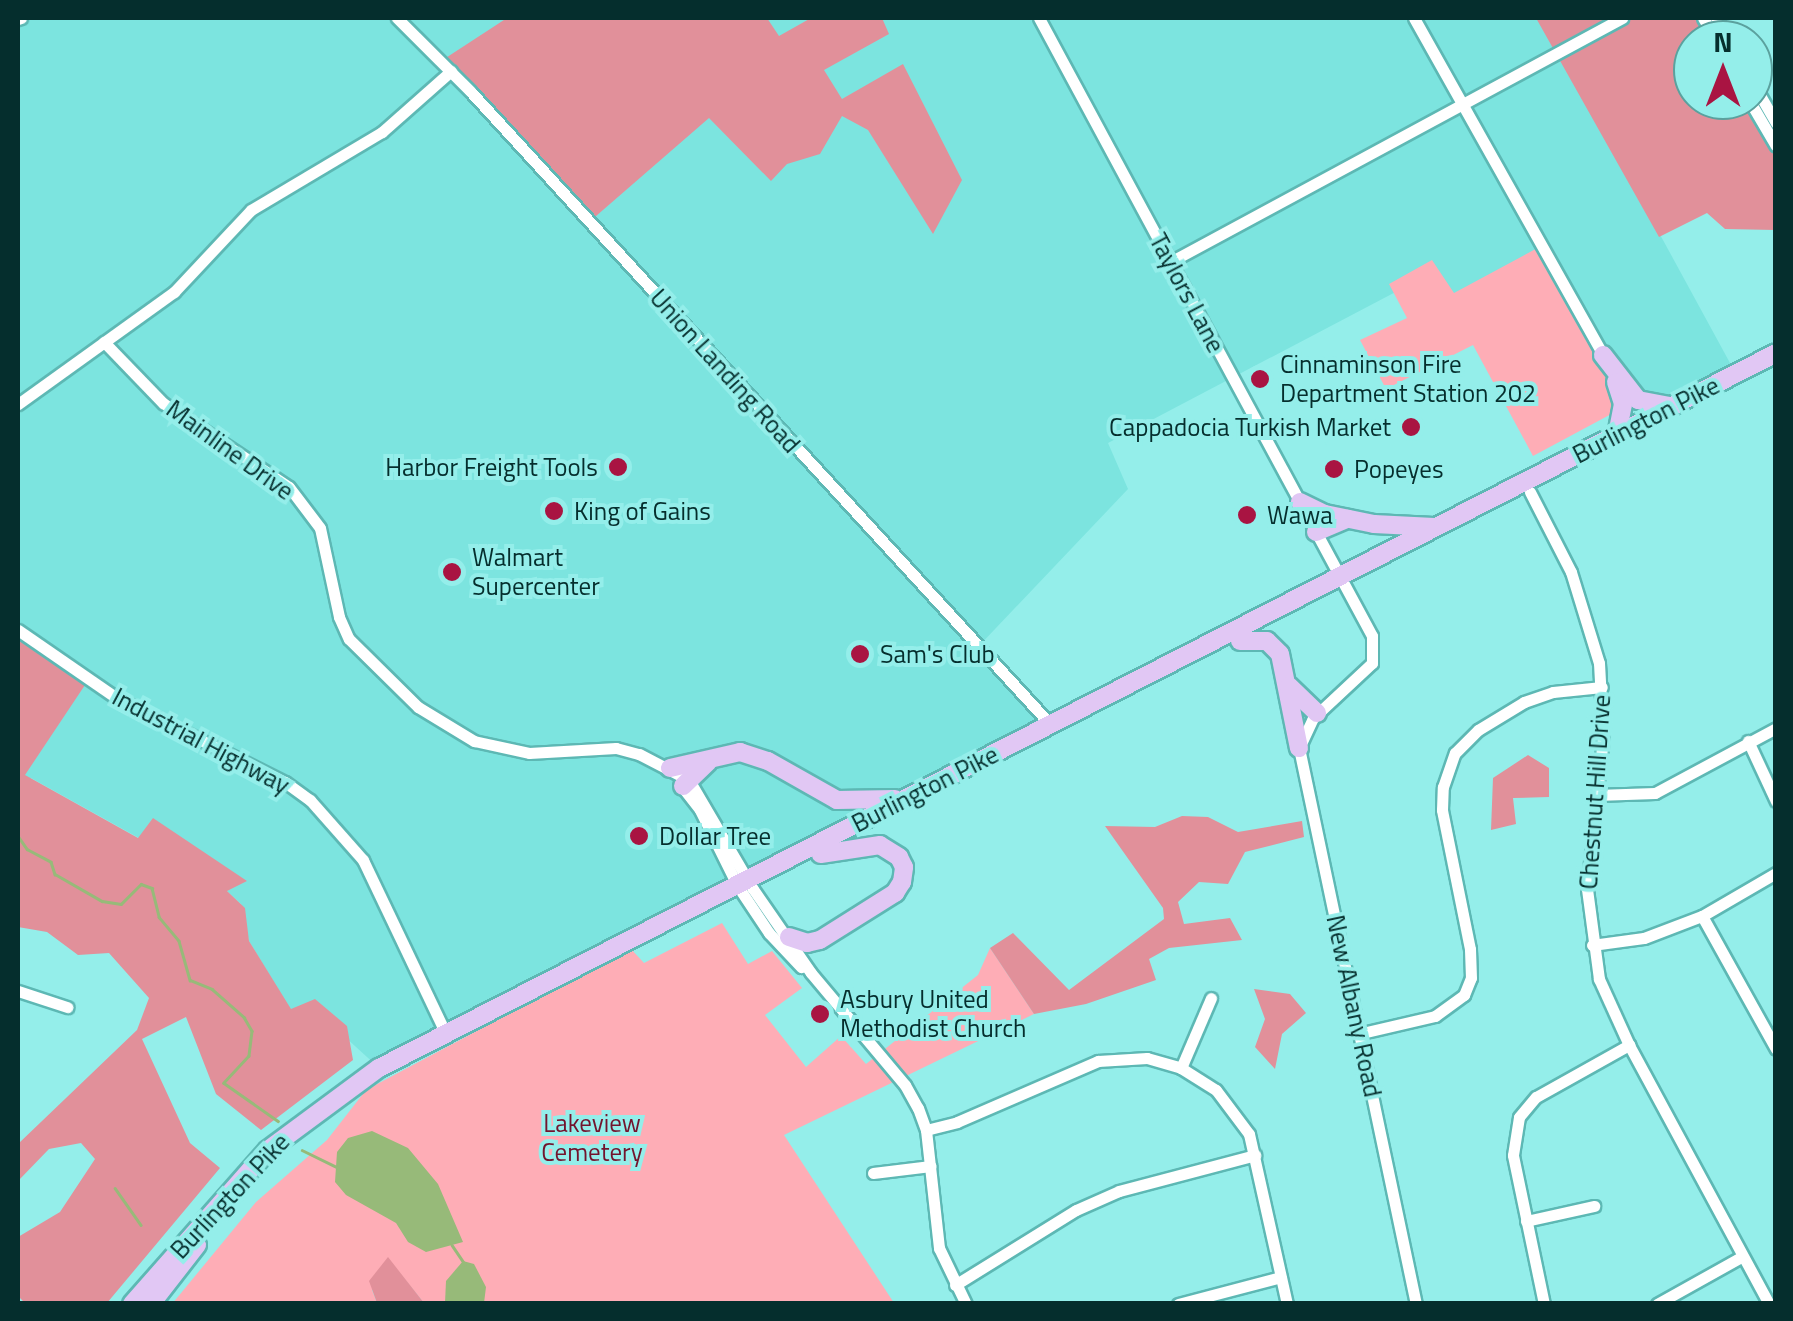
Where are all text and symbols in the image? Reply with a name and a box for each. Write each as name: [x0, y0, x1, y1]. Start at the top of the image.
north arrow: [1673, 20, 1773, 120]
text: N: [1713, 20, 1733, 63]
street label: Taylors Lane: [1143, 228, 1231, 358]
street label: Union Landing Road: [644, 283, 806, 459]
place label: Cinnaminson Fire Department Station 202: [1280, 350, 1536, 409]
marker: Cinnaminson Fire Department Station 202: [1249, 368, 1271, 390]
street label: Burlington Pike: [1568, 370, 1724, 470]
street label: Mainline Drive: [161, 394, 299, 506]
place label: Cappadocia Turkish Market: [1109, 412, 1391, 442]
marker: Cappadocia Turkish Market: [1400, 416, 1422, 438]
place label: Harbor Freight Tools: [385, 452, 598, 482]
place label: Popeyes: [1354, 454, 1444, 484]
marker: Harbor Freight Tools: [607, 456, 629, 478]
marker: Popeyes: [1323, 458, 1345, 480]
place label: King of Gains: [574, 496, 711, 526]
marker: King of Gains: [543, 500, 565, 522]
place label: Wawa: [1267, 500, 1333, 530]
marker: Wawa: [1236, 504, 1258, 526]
place label: Walmart Supercenter: [472, 543, 600, 602]
marker: Walmart Supercenter: [441, 561, 463, 583]
place label: Sam's Club: [880, 639, 995, 669]
marker: Sam's Club: [849, 643, 871, 665]
street label: Industrial Highway: [107, 682, 295, 800]
street label: Chestnut Hill Drive: [1573, 694, 1617, 890]
street label: Burlington Pike: [847, 739, 1003, 839]
place label: Dollar Tree: [659, 821, 771, 851]
marker: Dollar Tree: [628, 825, 650, 847]
street label: New Albany Road: [1320, 912, 1388, 1100]
place label: Asbury United Methodist Church: [840, 985, 1026, 1044]
marker: Asbury United Methodist Church: [809, 1003, 831, 1025]
park label: Lakeview Cemetery: [541, 1109, 643, 1168]
street label: Burlington Pike: [164, 1127, 296, 1265]

